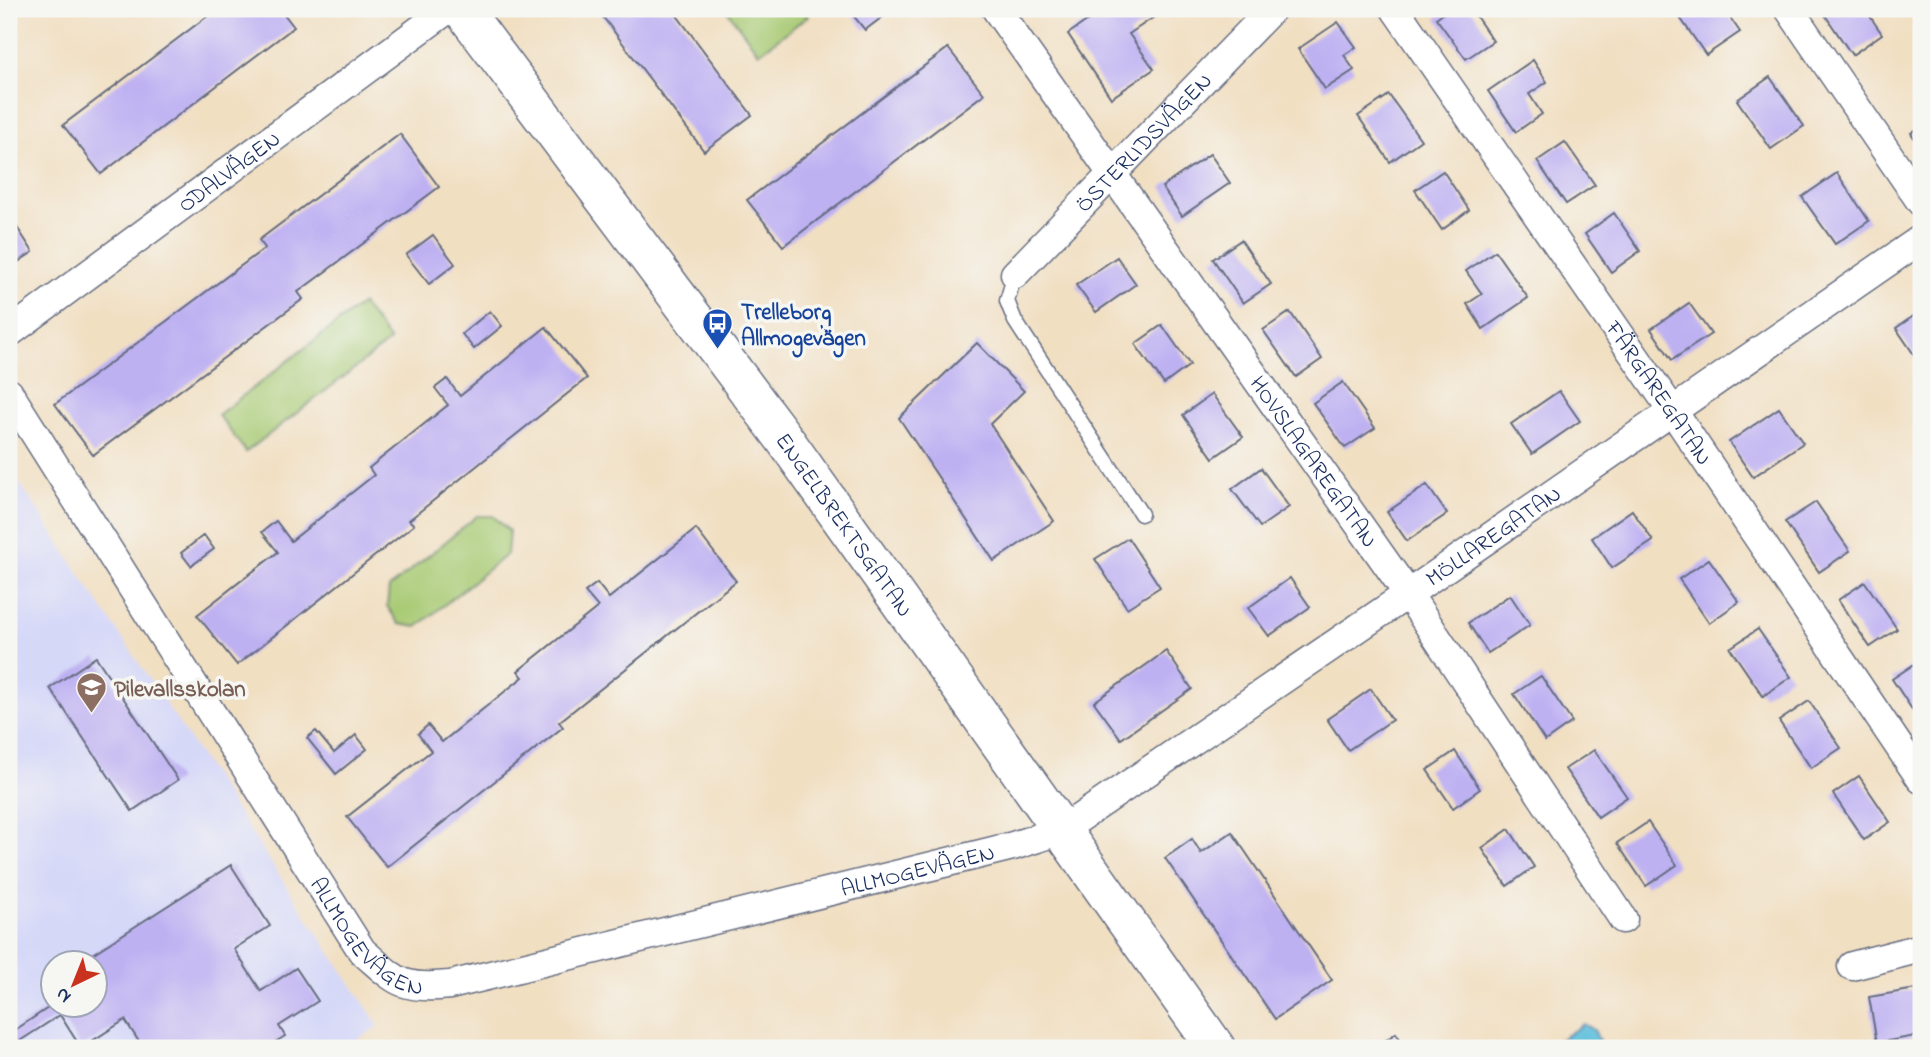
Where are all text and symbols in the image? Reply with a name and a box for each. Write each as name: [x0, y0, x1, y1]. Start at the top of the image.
street label: ÖSTERLIDSVÄGEN: [1069, 66, 1221, 221]
street label: ODALVÄGEN: [172, 124, 288, 222]
place label: Trelleborg Allmogevägen: [741, 297, 866, 358]
bus stop icon: Trelleborg Allmogevägen: [701, 307, 735, 351]
street label: FÄRGAREGATAN: [1596, 314, 1719, 473]
street label: HOVSLAGAREGATAN: [1240, 370, 1384, 555]
street label: ENGELBREKTSGATAN: [766, 427, 920, 625]
street label: MÖLLAREGATAN: [1420, 479, 1569, 596]
school or university icon: Pilevallsskolan: [74, 671, 108, 715]
place label: Pilevallsskolan: [114, 674, 246, 707]
street label: ALLMOGEVÄGEN: [838, 837, 998, 907]
street label: ALLMOGEVÄGEN: [300, 872, 425, 1005]
north arrow: [38, 948, 108, 1018]
text: N: [50, 980, 78, 1009]

